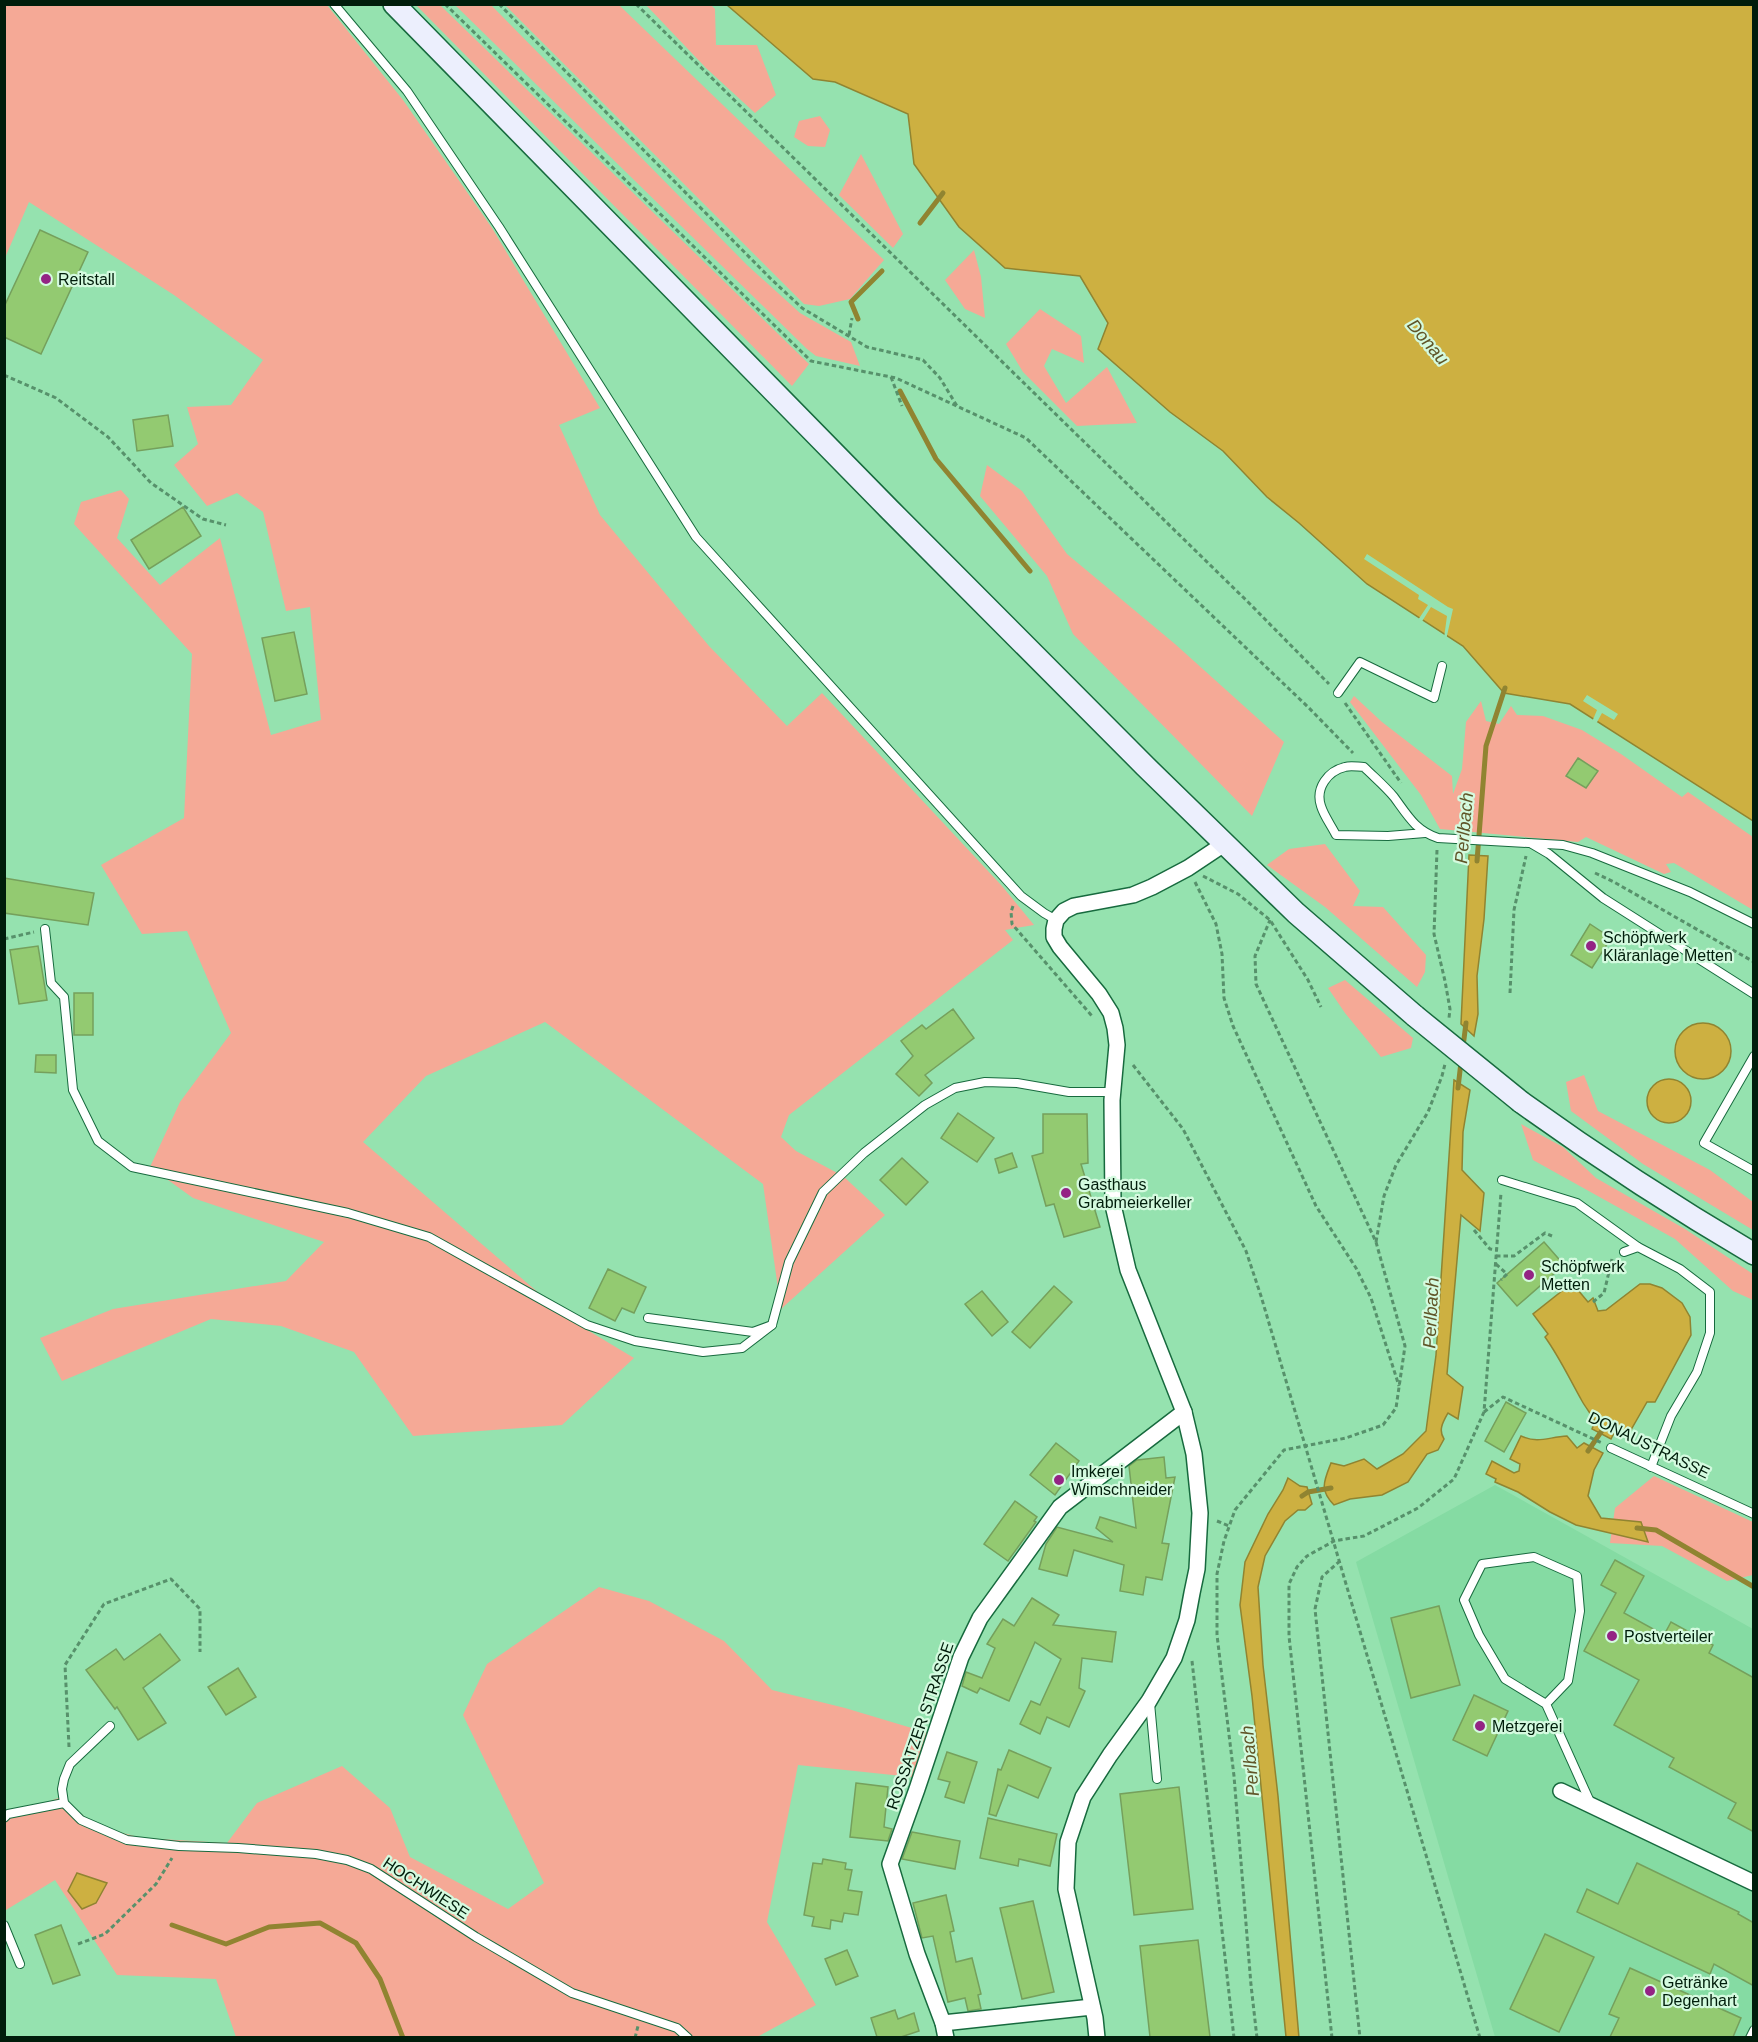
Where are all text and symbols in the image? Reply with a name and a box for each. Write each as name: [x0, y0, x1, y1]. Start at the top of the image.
place label: Reitstall: [58, 271, 115, 288]
marker: Reitstall: [39, 272, 53, 286]
water label: Donau: [1403, 315, 1453, 369]
water label: Perlbach: [1451, 792, 1477, 864]
place label: Schöpfwerk Kläranlage Metten: [1603, 929, 1733, 964]
marker: Schöpfwerk Kläranlage Metten: [1584, 939, 1598, 953]
place label: Gasthaus Grabmeierkeller: [1078, 1176, 1192, 1211]
marker: Gasthaus Grabmeierkeller: [1059, 1186, 1073, 1200]
place label: Schöpfwerk Metten: [1541, 1258, 1626, 1293]
marker: Schöpfwerk Metten: [1522, 1268, 1536, 1282]
water label: Perlbach: [1419, 1277, 1443, 1349]
street label: DONAUSTRASSE: [1586, 1408, 1712, 1482]
place label: Imkerei Wimschneider: [1071, 1463, 1173, 1498]
marker: Imkerei Wimschneider: [1052, 1473, 1066, 1487]
place label: Postverteiler: [1624, 1628, 1714, 1645]
marker: Postverteiler: [1605, 1629, 1619, 1643]
street label: ROSSATZER STRASSE: [883, 1640, 957, 1812]
place label: Metzgerei: [1492, 1718, 1562, 1735]
marker: Metzgerei: [1473, 1719, 1487, 1733]
water label: Perlbach: [1237, 1725, 1263, 1797]
street label: HOCHWIESE: [380, 1854, 472, 1922]
place label: Getränke Degenhart: [1662, 1974, 1737, 2009]
marker: Getränke Degenhart: [1643, 1984, 1657, 1998]

